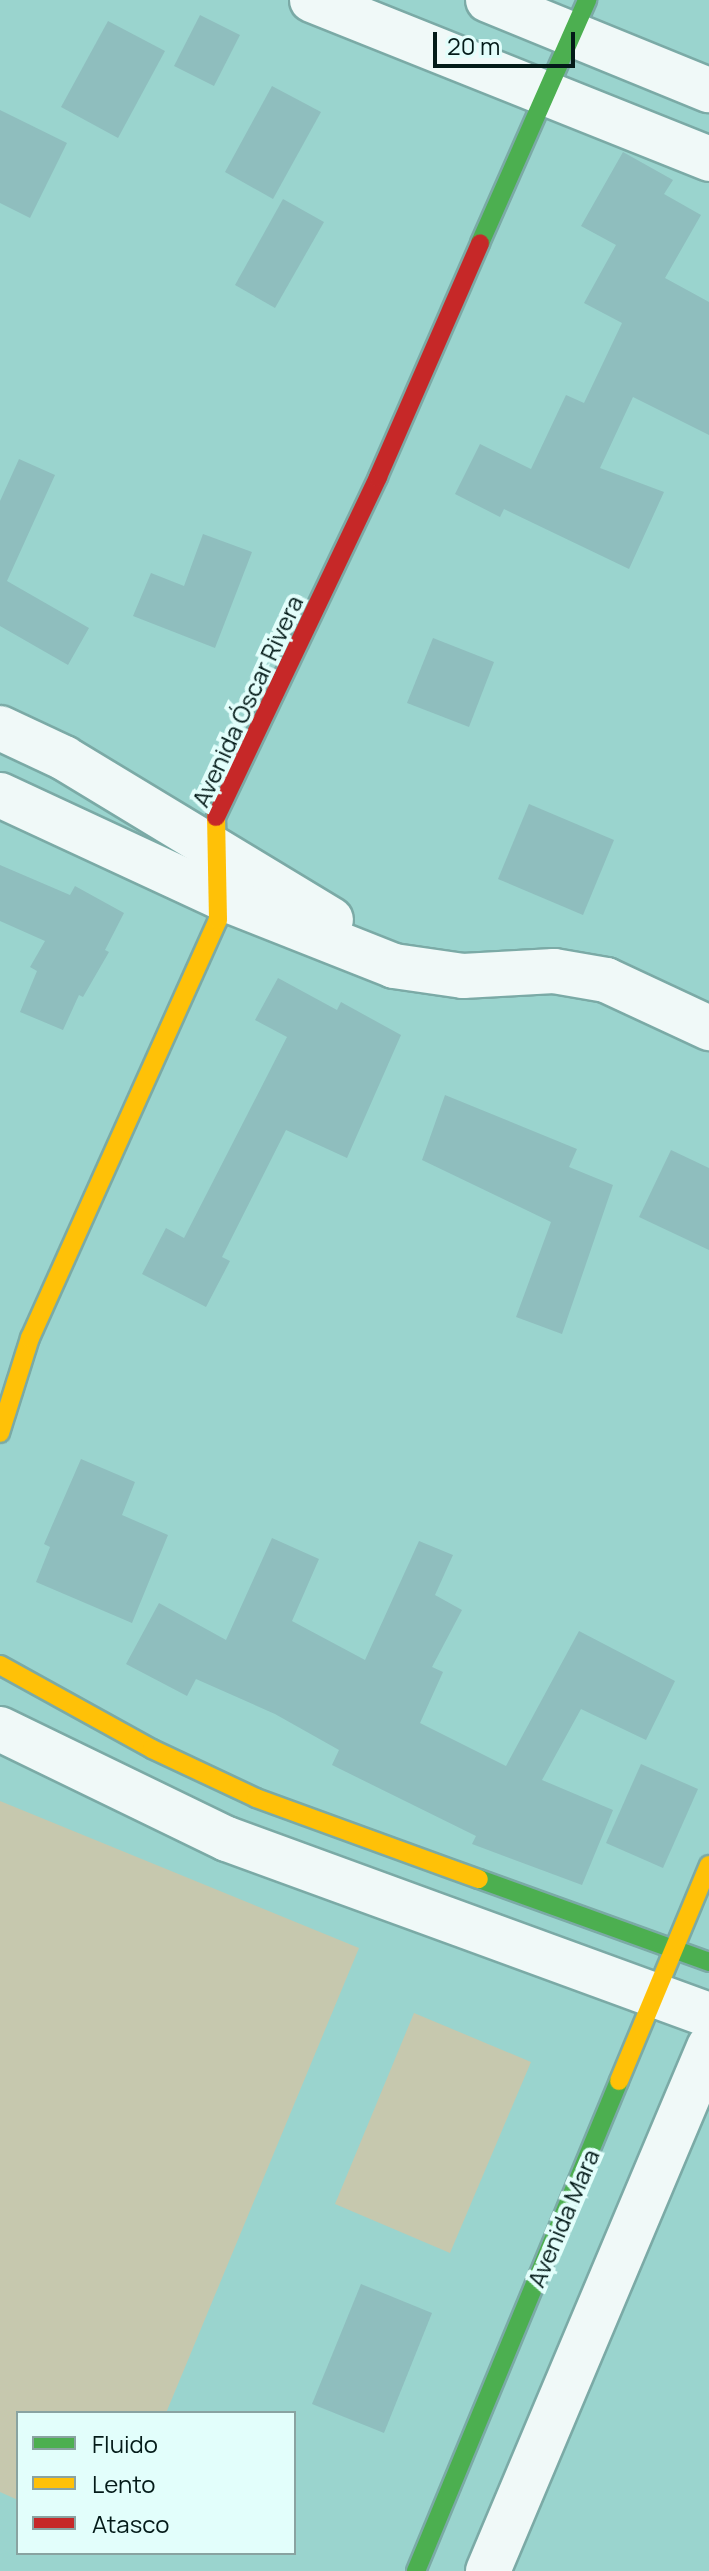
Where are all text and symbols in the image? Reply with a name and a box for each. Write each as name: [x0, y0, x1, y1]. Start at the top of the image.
scale bar: [437, 16, 579, 66]
text: 20 m: [447, 29, 500, 62]
street label: Avenida Óscar Rivera: [185, 591, 309, 811]
street label: Avenida Mara: [521, 2145, 605, 2291]
legend: [16, 2411, 296, 2555]
text: Fluido: [92, 2427, 158, 2460]
text: Lento: [92, 2467, 156, 2500]
text: Atasco: [92, 2507, 169, 2540]

